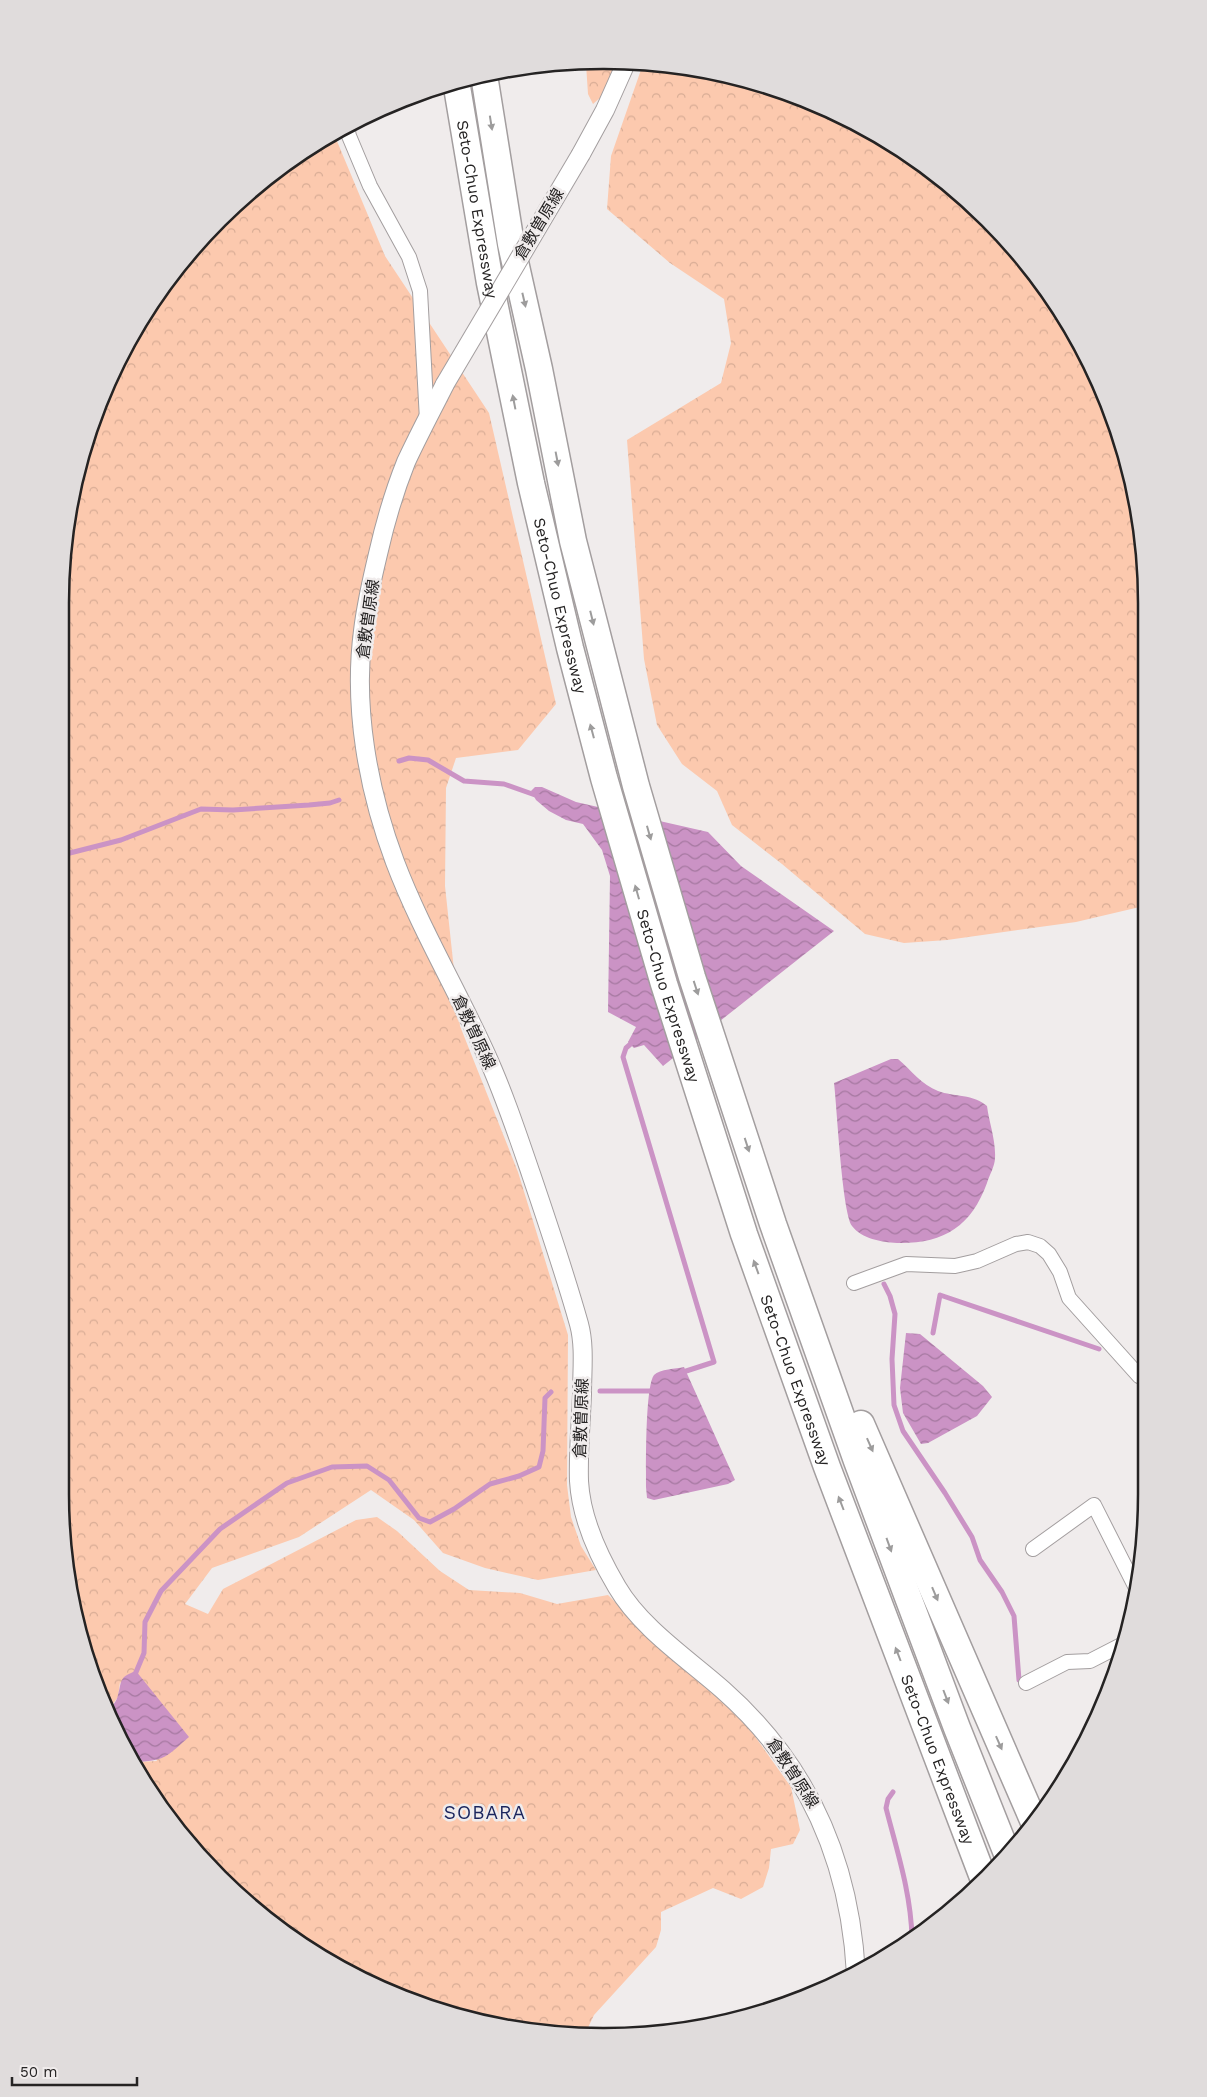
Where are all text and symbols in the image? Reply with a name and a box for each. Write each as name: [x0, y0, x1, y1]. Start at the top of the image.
one-way arrow: [487, 116, 495, 132]
street label: Seto-Chuo Expressway: [453, 119, 503, 301]
street label: 倉敷曽原線: [510, 185, 568, 263]
one-way arrow: [520, 293, 528, 308]
one-way arrow: [510, 394, 518, 410]
one-way arrow: [553, 452, 561, 467]
street label: Seto-Chuo Expressway: [530, 516, 591, 696]
street label: 倉敷曽原線: [353, 578, 383, 660]
one-way arrow: [588, 610, 596, 625]
one-way arrow: [588, 723, 596, 738]
one-way arrow: [646, 825, 654, 840]
one-way arrow: [633, 884, 641, 899]
street label: Seto-Chuo Expressway: [633, 907, 705, 1085]
one-way arrow: [692, 981, 700, 996]
street label: 倉敷曽原線: [448, 992, 500, 1072]
one-way arrow: [743, 1137, 751, 1152]
one-way arrow: [752, 1260, 759, 1275]
street label: Seto-Chuo Expressway: [757, 1292, 835, 1469]
street label: 倉敷曽原線: [570, 1378, 592, 1458]
one-way arrow: [867, 1438, 875, 1452]
one-way arrow: [836, 1495, 844, 1510]
one-way arrow: [885, 1538, 893, 1552]
one-way arrow: [931, 1587, 939, 1601]
one-way arrow: [894, 1647, 901, 1662]
street label: Seto-Chuo Expressway: [897, 1672, 979, 1848]
one-way arrow: [943, 1690, 950, 1705]
street label: 倉敷曽原線: [763, 1734, 823, 1812]
one-way arrow: [996, 1736, 1004, 1750]
district label: SOBARA: [444, 1801, 526, 1824]
scale bar: [12, 2054, 138, 2086]
text: 50 m: [20, 2063, 57, 2081]

